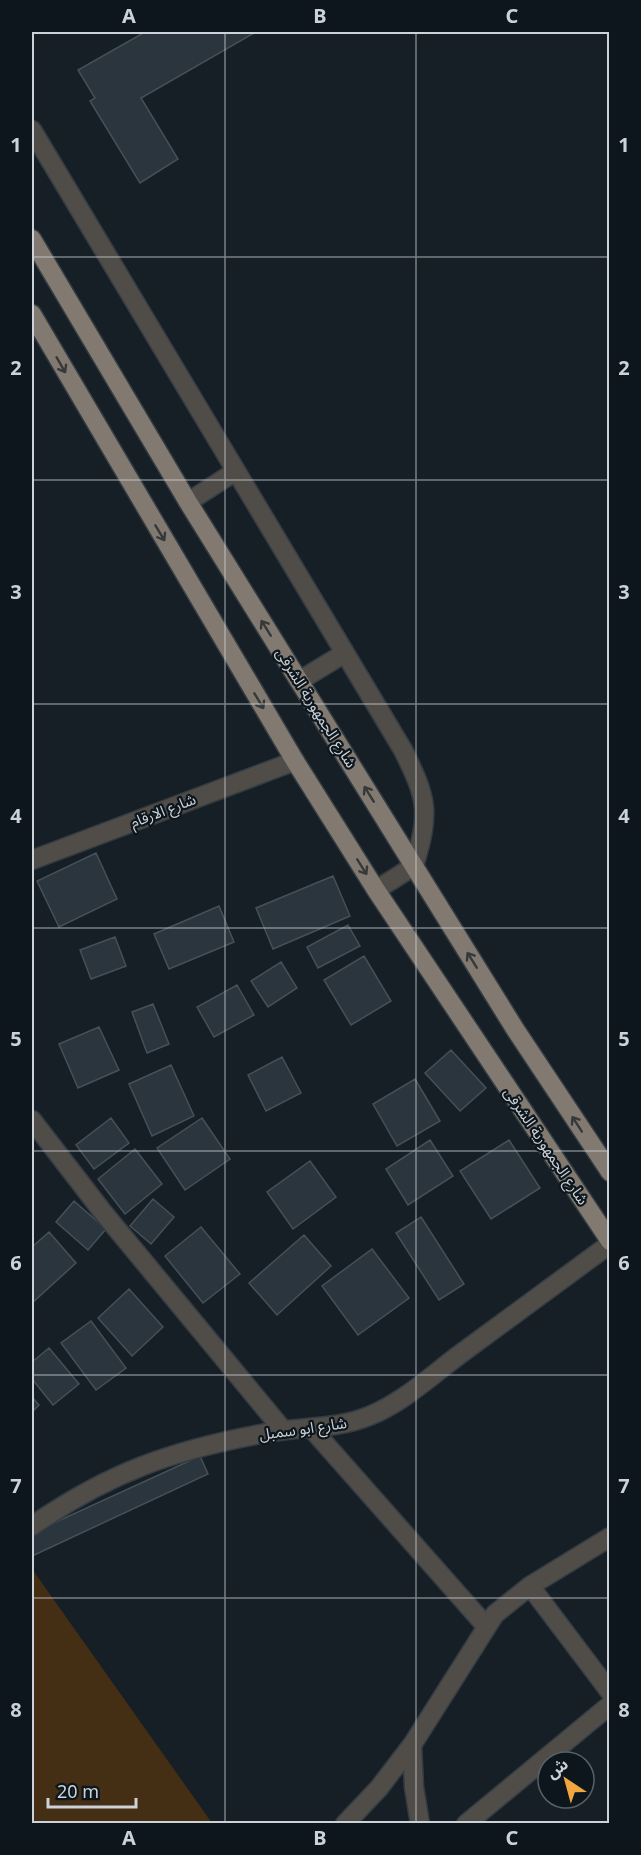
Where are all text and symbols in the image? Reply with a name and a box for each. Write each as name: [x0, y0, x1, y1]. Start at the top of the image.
text: A: [122, 2, 136, 29]
text: B: [313, 2, 327, 29]
text: C: [506, 2, 519, 29]
text: 1: [10, 131, 22, 158]
text: 1: [618, 131, 630, 158]
text: 2: [10, 354, 22, 381]
text: 2: [618, 354, 630, 381]
one-way arrow: [55, 356, 67, 373]
one-way arrow: [154, 524, 166, 541]
text: 3: [10, 578, 22, 605]
text: 3: [618, 578, 630, 605]
one-way arrow: [260, 620, 272, 637]
street label: شارع الجمهورية الشرقى: [269, 644, 362, 773]
one-way arrow: [254, 692, 266, 709]
one-way arrow: [363, 786, 375, 803]
street label: شارع الارقام: [127, 788, 200, 835]
text: 4: [10, 802, 22, 829]
text: 4: [618, 802, 630, 829]
one-way arrow: [355, 858, 368, 875]
one-way arrow: [465, 952, 477, 969]
text: 5: [10, 1025, 22, 1052]
text: 5: [618, 1025, 630, 1052]
street label: شارع الجمهورية الشرقى: [498, 1083, 594, 1210]
one-way arrow: [570, 1116, 582, 1133]
text: 6: [10, 1249, 22, 1276]
text: 6: [618, 1249, 630, 1276]
street label: شارع ابو سمبل: [258, 1412, 349, 1447]
text: 7: [10, 1472, 22, 1499]
text: 7: [618, 1472, 630, 1499]
text: 8: [10, 1696, 22, 1723]
text: 8: [618, 1696, 630, 1723]
north arrow: [536, 1750, 596, 1810]
text: ش: [542, 1752, 573, 1783]
scale bar: [48, 1771, 136, 1809]
text: 20 m: [57, 1779, 99, 1803]
text: A: [122, 1824, 136, 1851]
text: B: [313, 1824, 327, 1851]
text: C: [506, 1824, 519, 1851]

